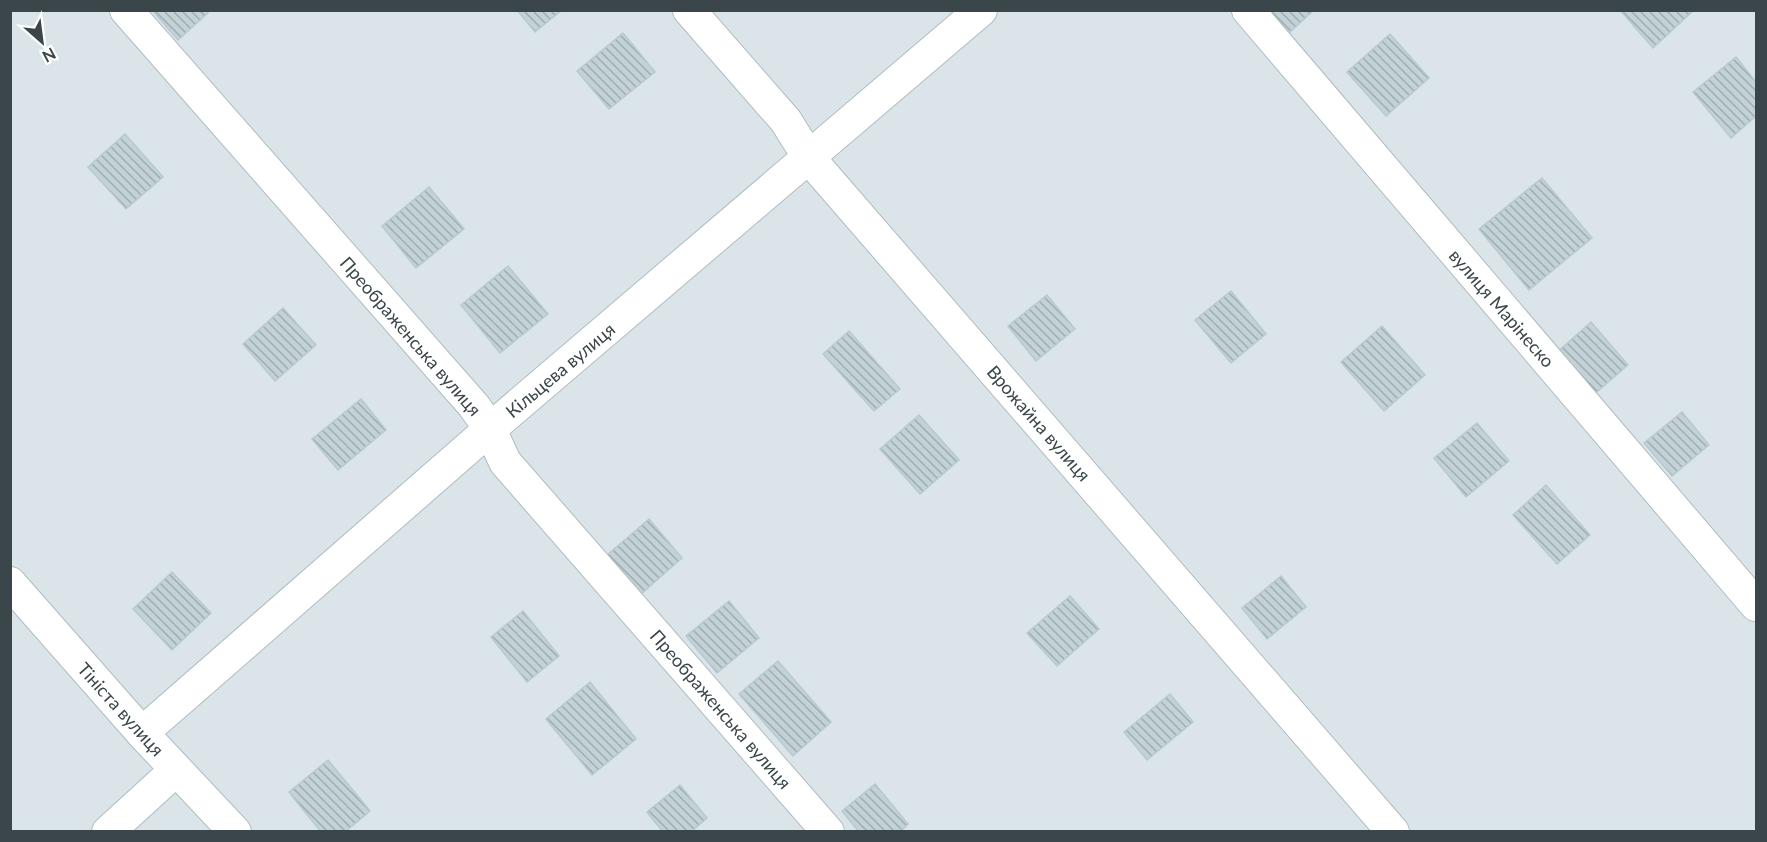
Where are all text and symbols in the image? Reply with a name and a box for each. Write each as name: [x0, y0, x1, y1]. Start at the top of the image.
north arrow: [12, 12, 72, 72]
text: N: [39, 44, 59, 67]
street label: вулиця Марінеско: [1445, 244, 1559, 372]
street label: Преображенська вулиця: [336, 252, 486, 420]
street label: Кільцева вулиця: [501, 318, 619, 422]
street label: Врожайна вулиця: [983, 361, 1095, 485]
street label: Преображенська вулиця: [646, 625, 796, 793]
street label: Тініста вулиця: [73, 658, 169, 760]

